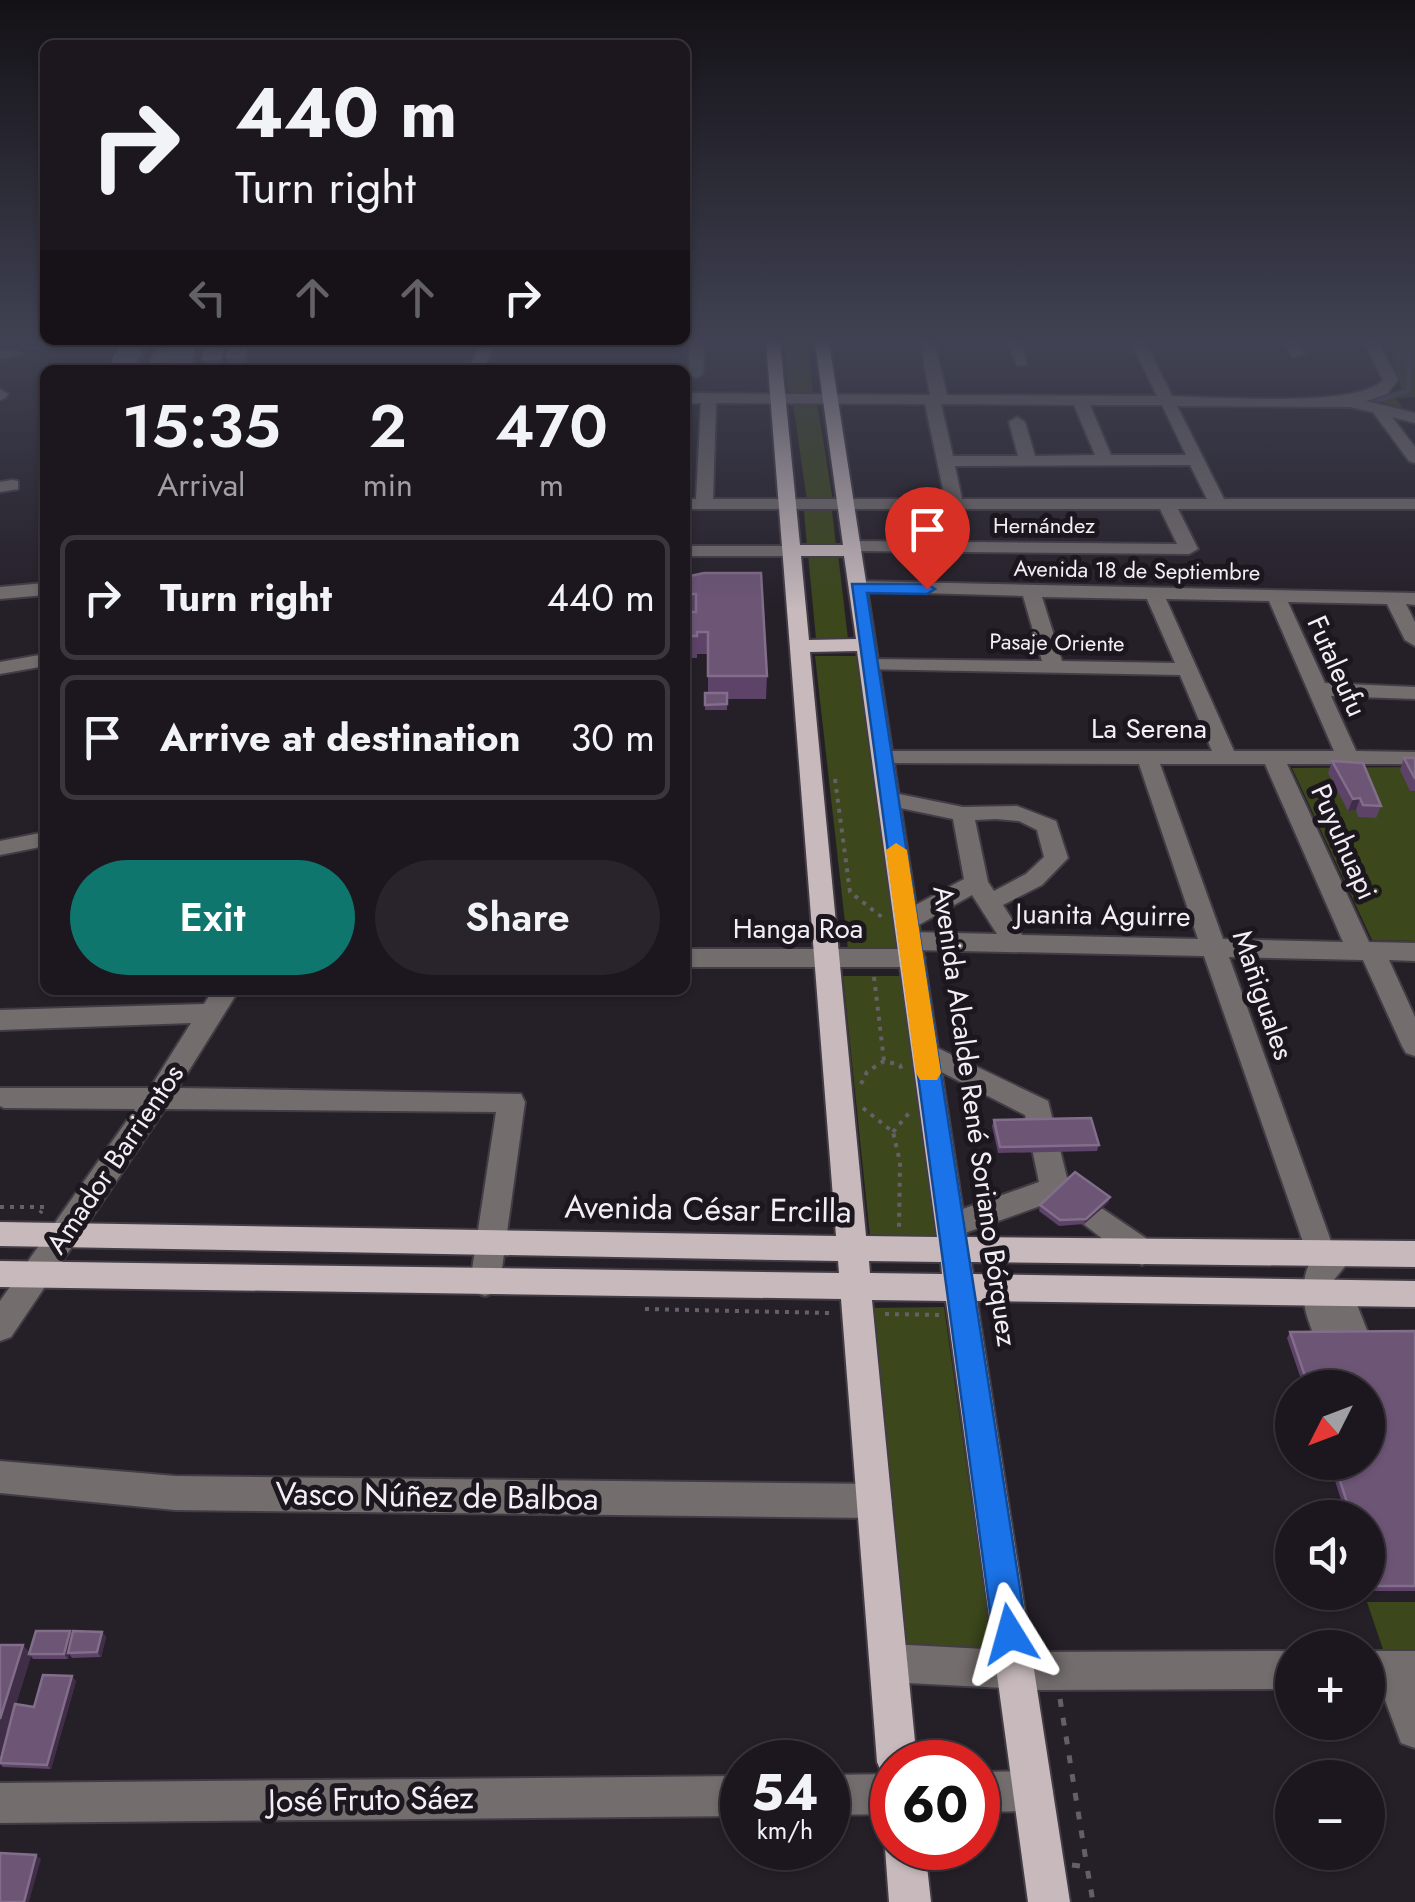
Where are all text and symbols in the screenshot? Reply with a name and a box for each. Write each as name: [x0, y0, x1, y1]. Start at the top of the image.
text: 440 m: [235, 62, 457, 163]
icon: right: [70, 80, 200, 210]
text: Turn right: [235, 155, 416, 220]
icon: left: [180, 270, 235, 325]
icon: ahead: [285, 270, 340, 325]
icon: ahead: [390, 270, 445, 325]
icon: right: [495, 270, 550, 325]
text: 15:35: [122, 383, 281, 470]
text: 2: [369, 383, 407, 470]
text: 470: [495, 383, 608, 470]
text: Arrival: [157, 462, 245, 508]
text: min: [363, 462, 413, 508]
text: m: [539, 462, 564, 508]
pin: [885, 487, 970, 590]
icon: arrive: [900, 502, 955, 557]
street label: Hernández: [993, 509, 1095, 541]
street label: Avenida 18 de Septiembre: [1013, 552, 1261, 588]
icon: right: [75, 570, 130, 625]
text: Turn right: [160, 570, 332, 625]
text: 440 m: [547, 570, 655, 625]
street label: Futaleufu: [1297, 609, 1377, 723]
street label: Pasaje Oriente: [989, 625, 1125, 659]
street label: La Serena: [1091, 708, 1207, 749]
icon: arrive: [75, 710, 130, 765]
text: Arrive at destination: [160, 710, 521, 765]
text: 30 m: [570, 710, 655, 765]
street label: Puyuhuapi: [1300, 778, 1388, 906]
button: Exit: [70, 860, 355, 975]
button: Share: [375, 860, 660, 975]
street label: Avenida Alcalde René Soriano Bórquez: [922, 883, 1028, 1349]
street label: Juanita Aguirre: [1011, 893, 1191, 937]
street label: Hanga Roa: [733, 908, 863, 949]
street label: Mañiguales: [1222, 925, 1304, 1065]
street label: Amador Barrientos: [36, 1056, 194, 1262]
street label: Avenida César Ercilla: [564, 1183, 852, 1235]
north arrow: [1275, 1370, 1385, 1480]
map controls: [1275, 1370, 1385, 1870]
street label: Vasco Núñez de Balboa: [275, 1470, 599, 1522]
button: sound: [1275, 1500, 1385, 1610]
position arrow: [958, 1582, 1062, 1686]
button: +: [1275, 1630, 1385, 1740]
speed limit sign: 60: [870, 1740, 1000, 1870]
text: 54: [751, 1756, 819, 1829]
button: −: [1275, 1760, 1385, 1870]
street label: José Fruto Sáez: [264, 1774, 475, 1824]
text: km/h: [757, 1812, 813, 1848]

